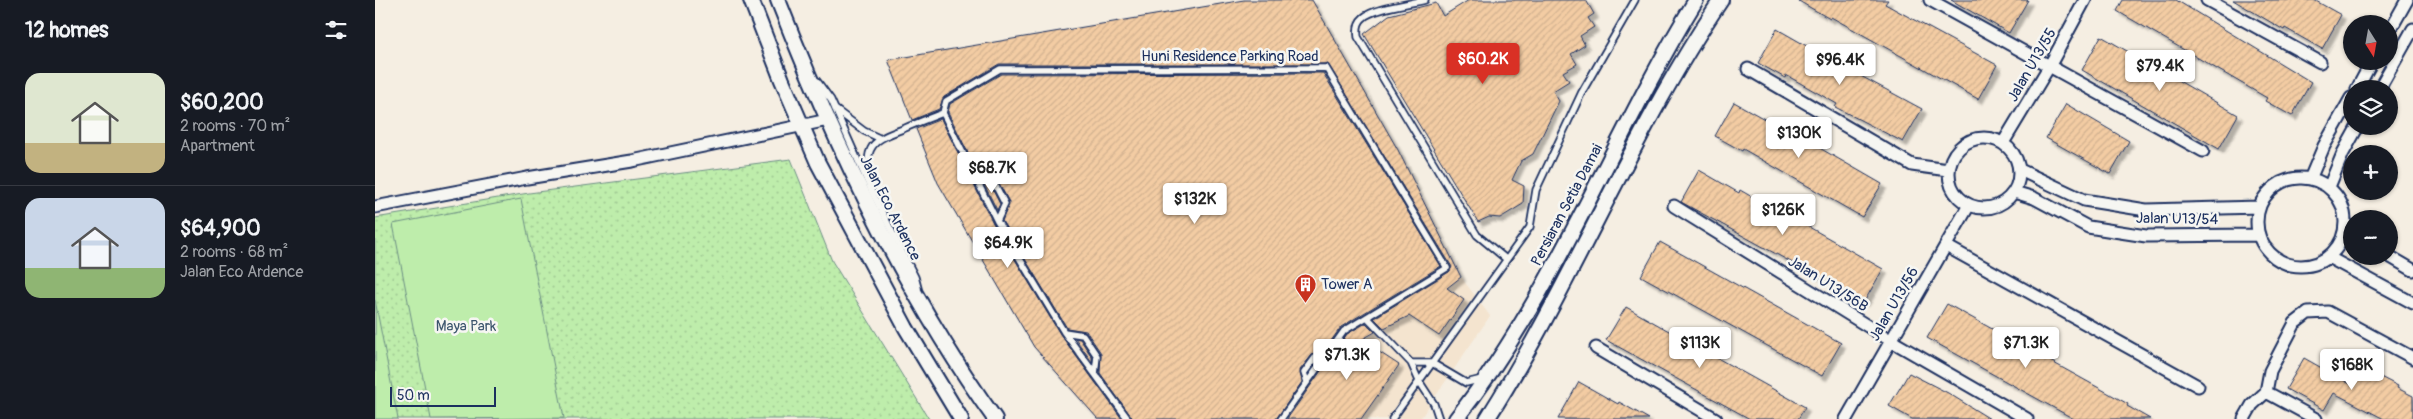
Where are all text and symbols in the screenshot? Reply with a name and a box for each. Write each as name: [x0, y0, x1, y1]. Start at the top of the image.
north arrow: [2343, 15, 2397, 70]
map controls: [2343, 15, 2398, 265]
icon: filters: [322, 16, 350, 44]
text: 12 homes: [25, 17, 108, 44]
street label: Jalan U13/55: [2003, 25, 2061, 105]
pin: $60.2K: [1442, 42, 1524, 85]
pin: $96.4K: [1799, 44, 1881, 86]
street label: Huni Residence Parking Road: [1141, 47, 1319, 66]
text: $60.2K: [1457, 49, 1509, 69]
pin: $79.4K: [2119, 49, 2201, 92]
text: $96.4K: [1816, 50, 1864, 70]
text: $79.4K: [2136, 56, 2184, 76]
button: layers: [2343, 80, 2398, 135]
text: $60,200: [180, 89, 264, 116]
icon: home: [65, 93, 125, 153]
text: 2 rooms · 70 m²: [180, 116, 290, 136]
pin: $130K: [1764, 116, 1834, 159]
text: $130K: [1777, 123, 1821, 143]
text: Apartment: [180, 136, 255, 156]
street label: Persiaran Setia Damai: [1527, 140, 1607, 269]
button: +: [2343, 145, 2398, 200]
street label: Jalan Eco Ardence: [855, 152, 925, 264]
pin: $68.7K: [951, 152, 1033, 194]
text: $68.7K: [968, 158, 1016, 178]
pin: $132K: [1160, 182, 1230, 225]
text: $132K: [1174, 189, 1216, 209]
pin: $126K: [1748, 194, 1818, 236]
text: $126K: [1762, 200, 1804, 220]
street label: Jalan U13/54: [2136, 209, 2219, 229]
button: −: [2343, 210, 2398, 265]
text: $64,900: [180, 215, 261, 242]
icon: home: [65, 218, 125, 278]
pin: $64.9K: [967, 226, 1049, 269]
text: $64.9K: [984, 233, 1032, 253]
text: 2 rooms · 68 m²: [180, 242, 288, 262]
street label: Jalan U13/56B: [1784, 252, 1872, 316]
text: Jalan Eco Ardence: [180, 262, 303, 282]
street label: Jalan U13/56: [1865, 264, 1923, 344]
building icon: Tower A: [1293, 272, 1317, 303]
place label: Tower A: [1321, 275, 1373, 294]
park label: Maya Park: [436, 317, 497, 336]
pin: $113K: [1665, 326, 1735, 369]
pin: $71.3K: [1985, 326, 2067, 369]
text: $113K: [1680, 333, 1720, 353]
text: $71.3K: [2003, 333, 2049, 353]
pin: $71.3K: [1306, 338, 1388, 381]
text: $71.3K: [1324, 345, 1370, 365]
pin: $168K: [2317, 348, 2387, 391]
text: $168K: [2331, 355, 2373, 375]
scale bar: [390, 384, 496, 407]
text: 50 m: [397, 387, 430, 404]

